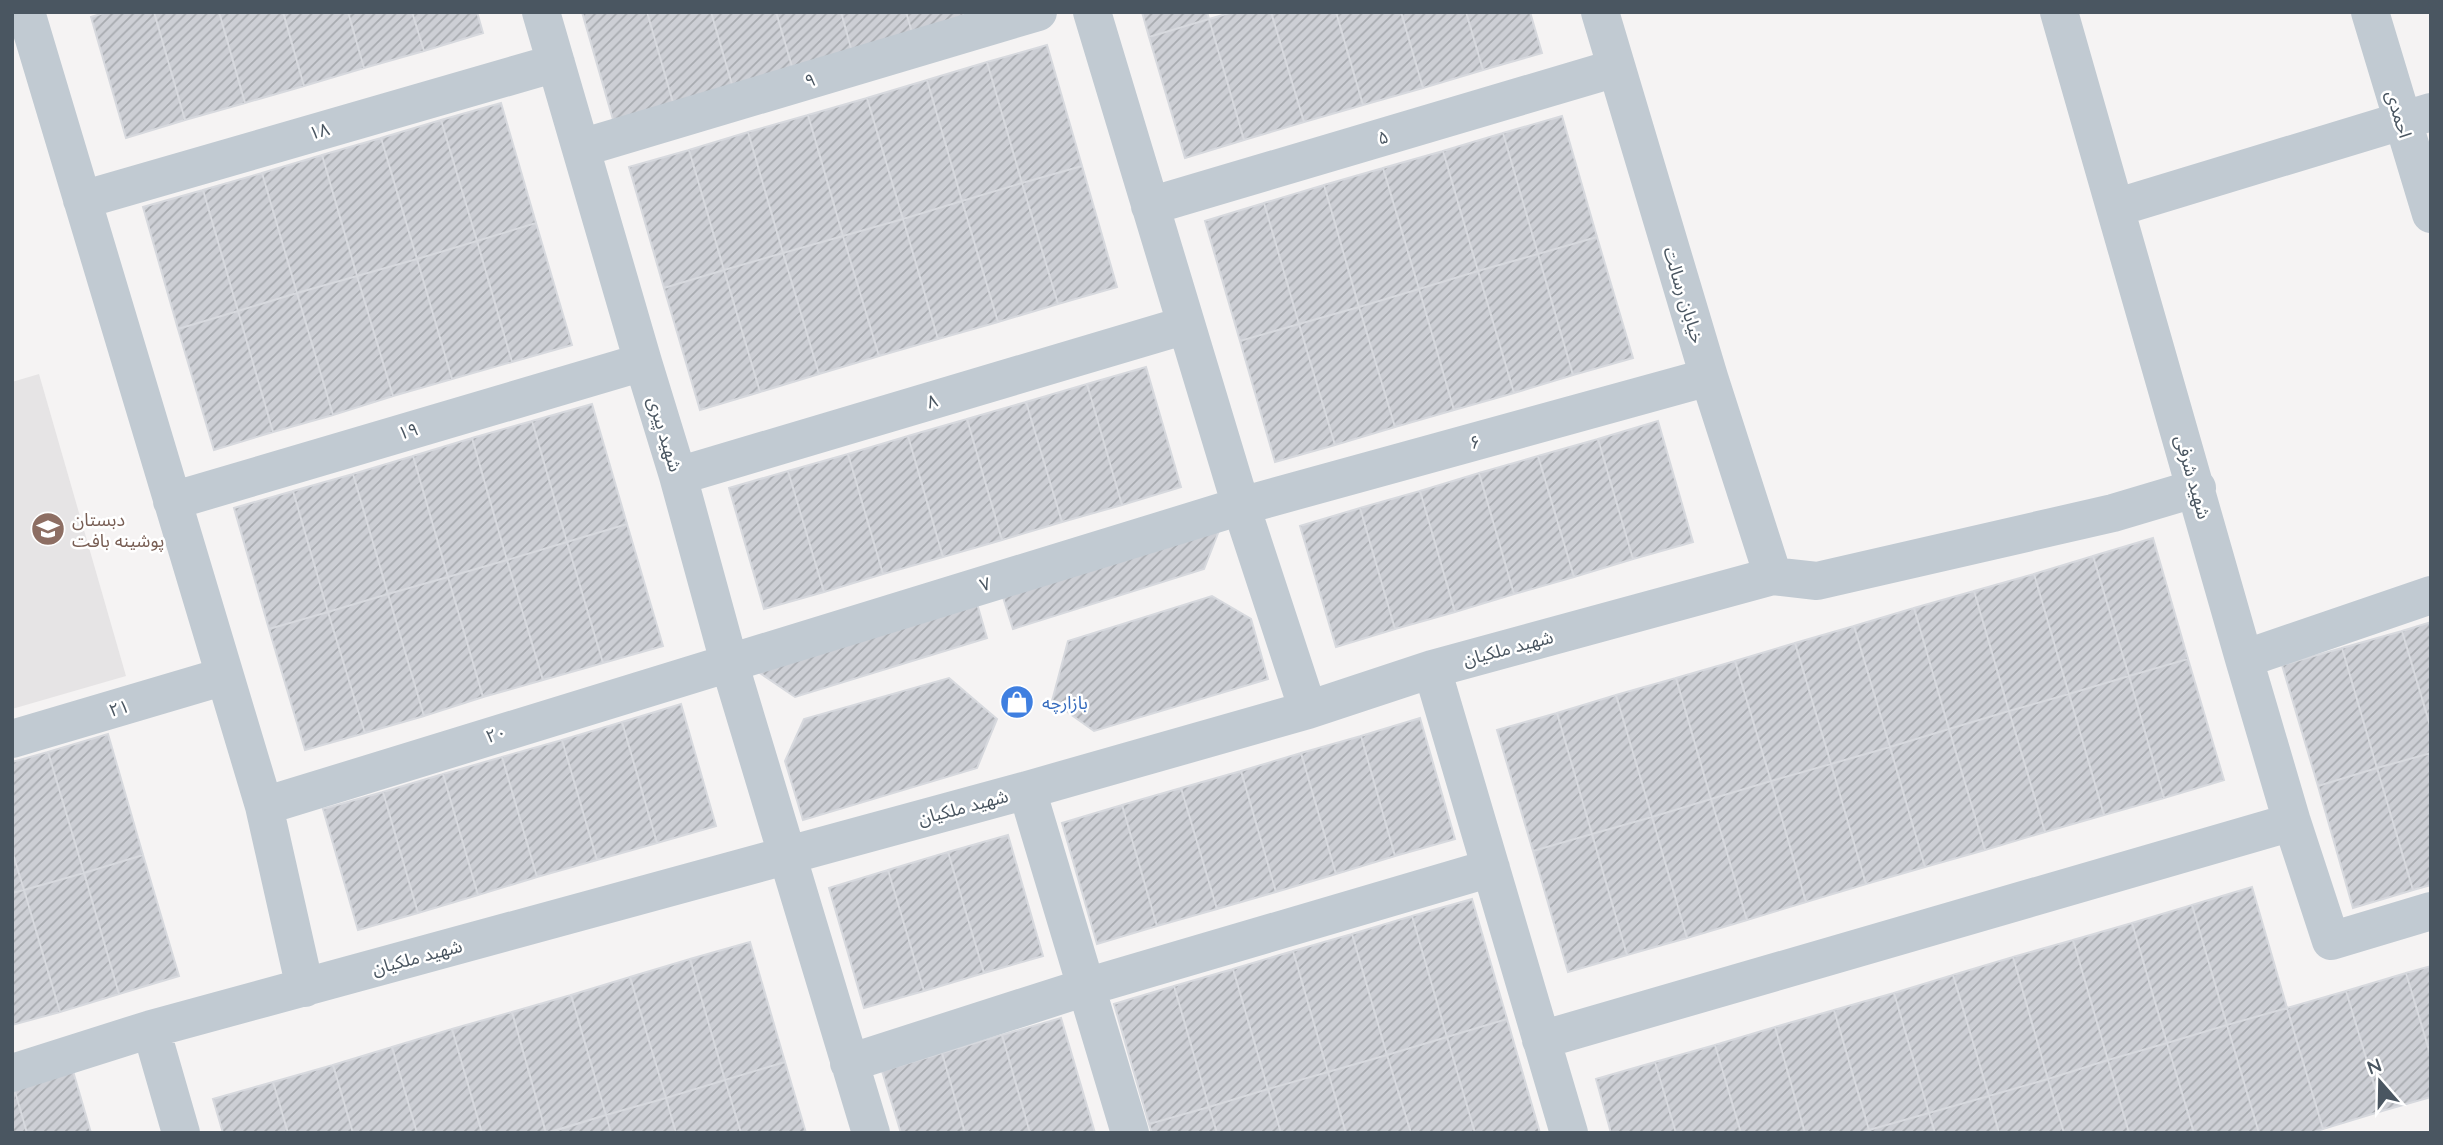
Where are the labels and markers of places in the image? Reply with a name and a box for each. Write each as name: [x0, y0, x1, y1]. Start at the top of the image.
place label: دبستان پوشینه بافت: [72, 508, 164, 552]
school or university icon: دبستان پوشینه بافت: [29, 510, 67, 548]
shop icon: بازارچه: [998, 683, 1036, 721]
place label: بازارچه: [1042, 691, 1088, 714]

